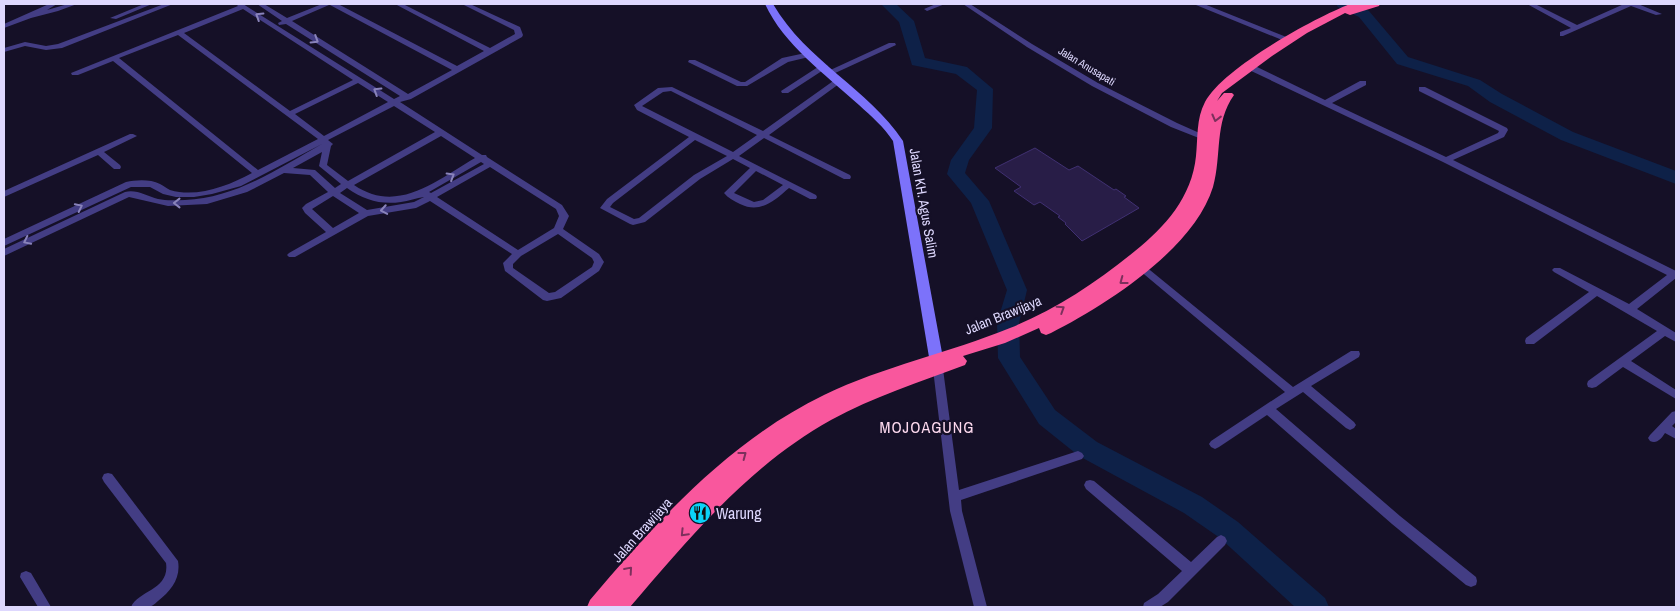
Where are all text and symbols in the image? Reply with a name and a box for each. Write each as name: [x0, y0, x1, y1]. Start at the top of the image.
one-way arrow: [255, 13, 264, 23]
one-way arrow: [310, 33, 319, 43]
street label: Jalan Anusapati: [1056, 43, 1118, 89]
one-way arrow: [373, 87, 382, 97]
one-way arrow: [1211, 113, 1222, 122]
street label: Jalan KH. Agus Salim: [905, 147, 943, 259]
one-way arrow: [446, 173, 455, 183]
one-way arrow: [173, 198, 181, 208]
one-way arrow: [74, 203, 83, 213]
one-way arrow: [380, 205, 389, 215]
one-way arrow: [23, 235, 32, 246]
one-way arrow: [1119, 275, 1129, 284]
street label: Jalan Brawijaya: [962, 291, 1045, 339]
one-way arrow: [1055, 306, 1065, 315]
district label: MOJOAGUNG: [879, 416, 975, 438]
one-way arrow: [737, 452, 747, 461]
street label: Jalan Brawijaya: [608, 493, 676, 566]
restaurant icon: Warung: [688, 501, 712, 525]
place label: Warung: [716, 502, 762, 524]
one-way arrow: [681, 527, 690, 536]
one-way arrow: [623, 567, 632, 576]

